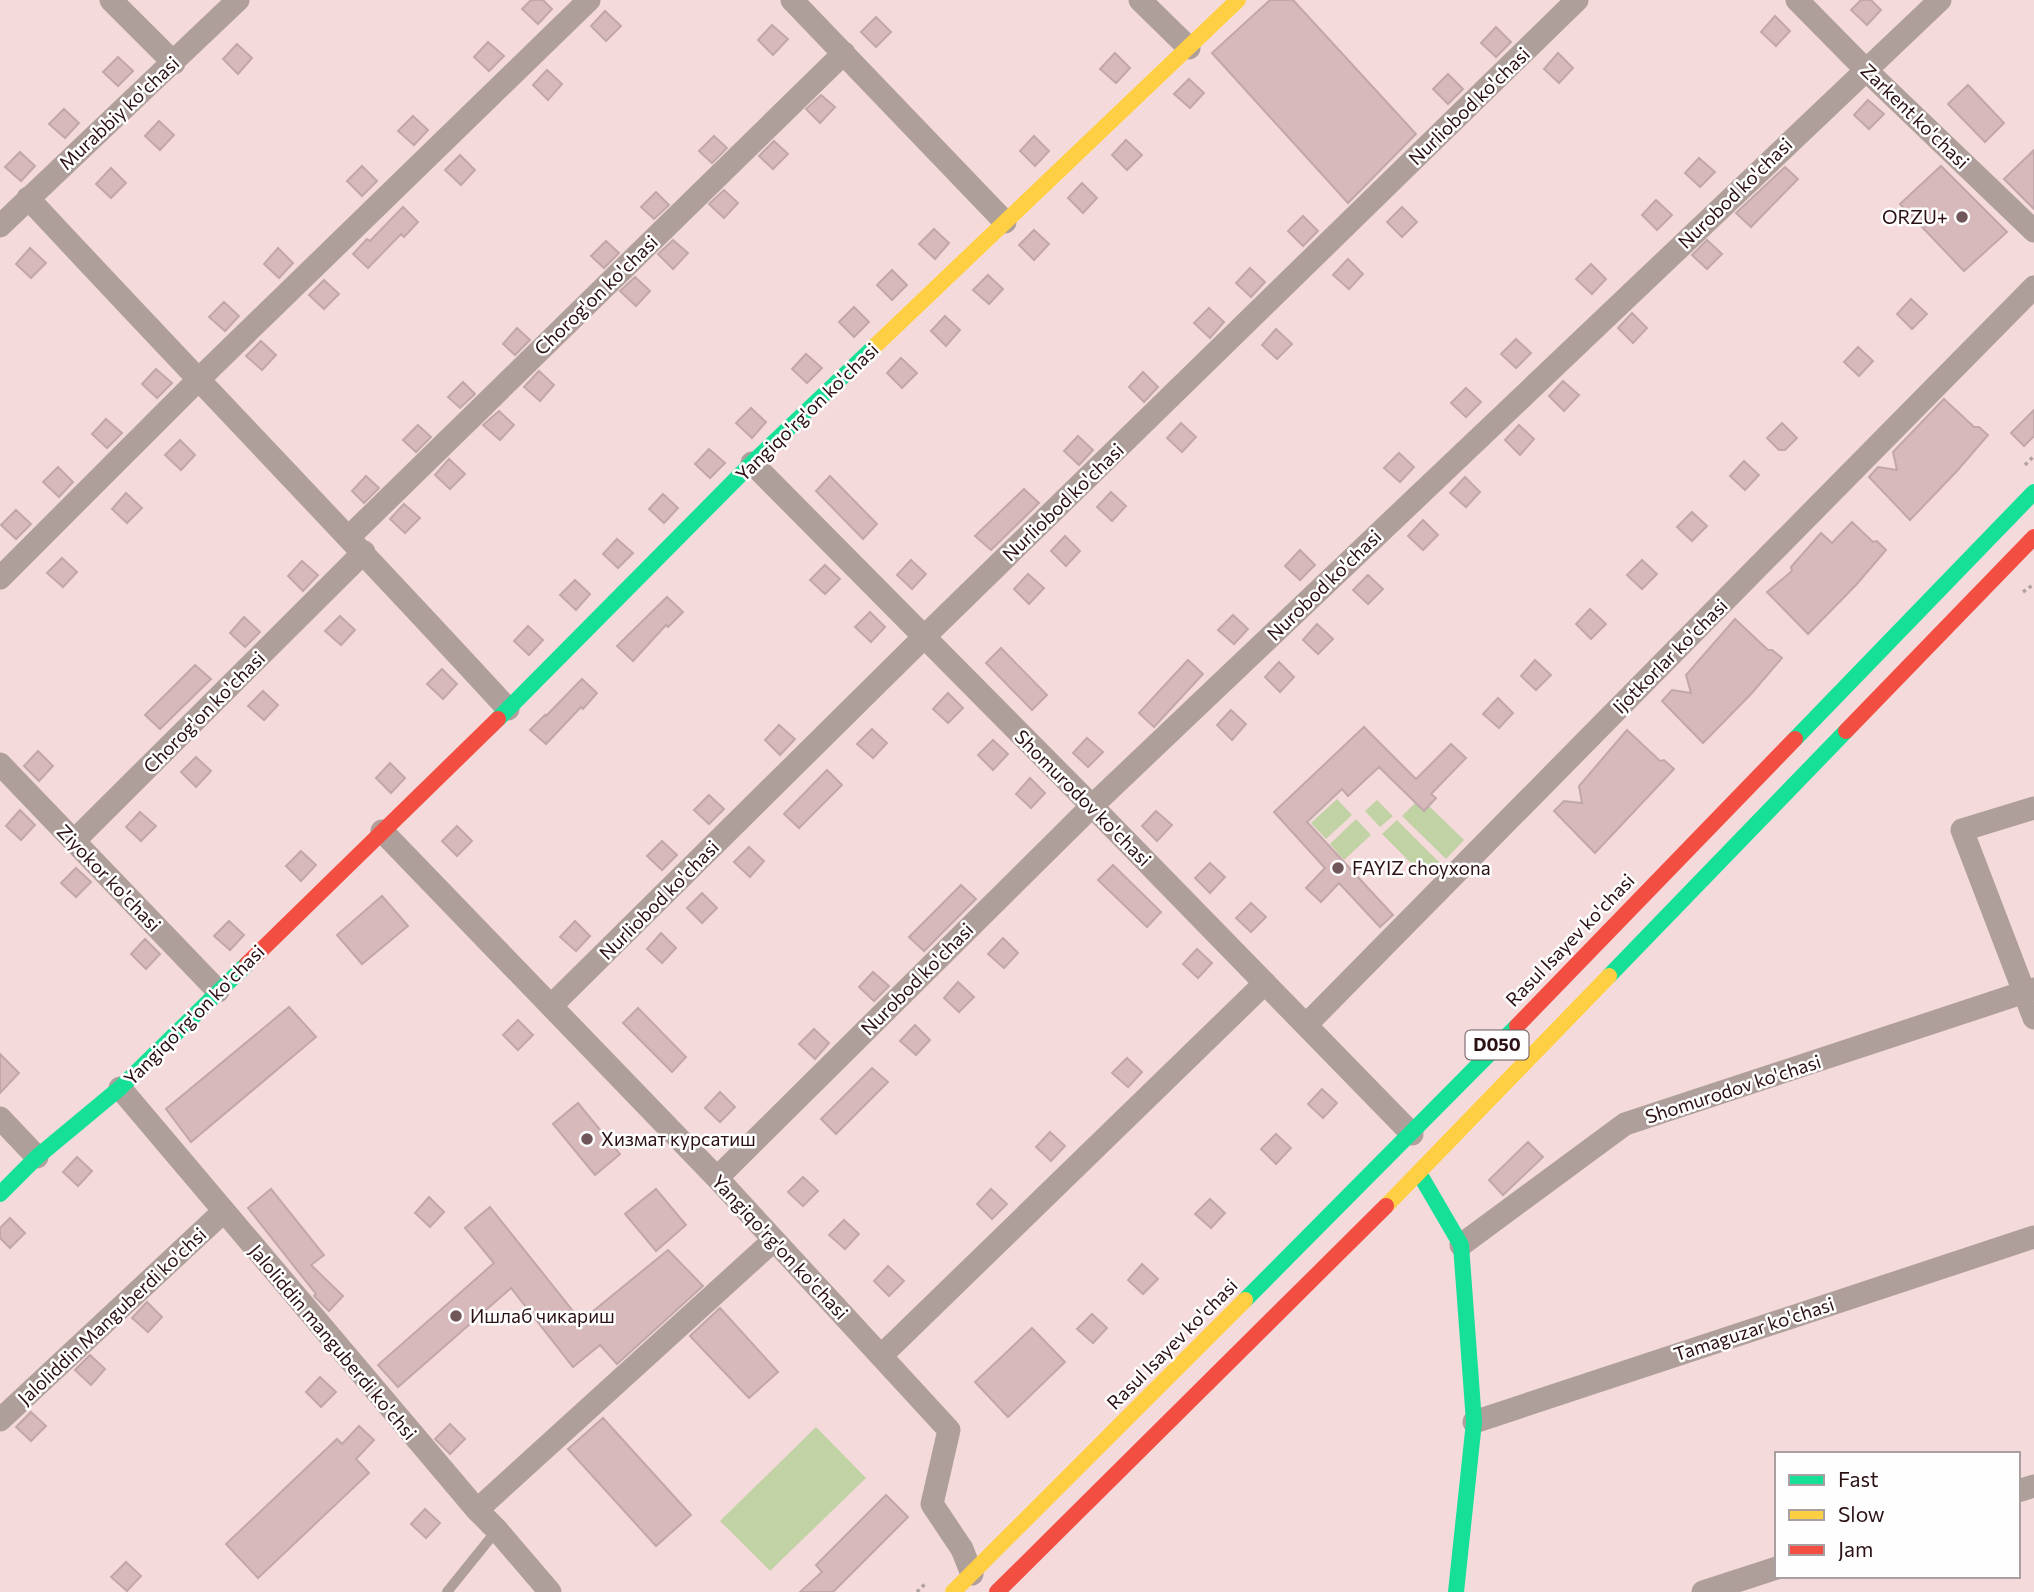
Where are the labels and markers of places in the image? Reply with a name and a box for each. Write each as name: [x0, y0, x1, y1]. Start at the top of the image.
place label: ORZU+: [1882, 205, 1948, 228]
marker: ORZU+: [1954, 209, 1970, 225]
place label: FAYIZ choyxona: [1352, 856, 1491, 879]
marker: FAYIZ choyxona: [1330, 860, 1346, 876]
place label: Хизмат курсатиш: [601, 1127, 756, 1150]
marker: Хизмат курсатиш: [579, 1131, 595, 1147]
place label: Ишлаб чикариш: [470, 1304, 615, 1327]
marker: Ишлаб чикариш: [448, 1308, 464, 1324]

